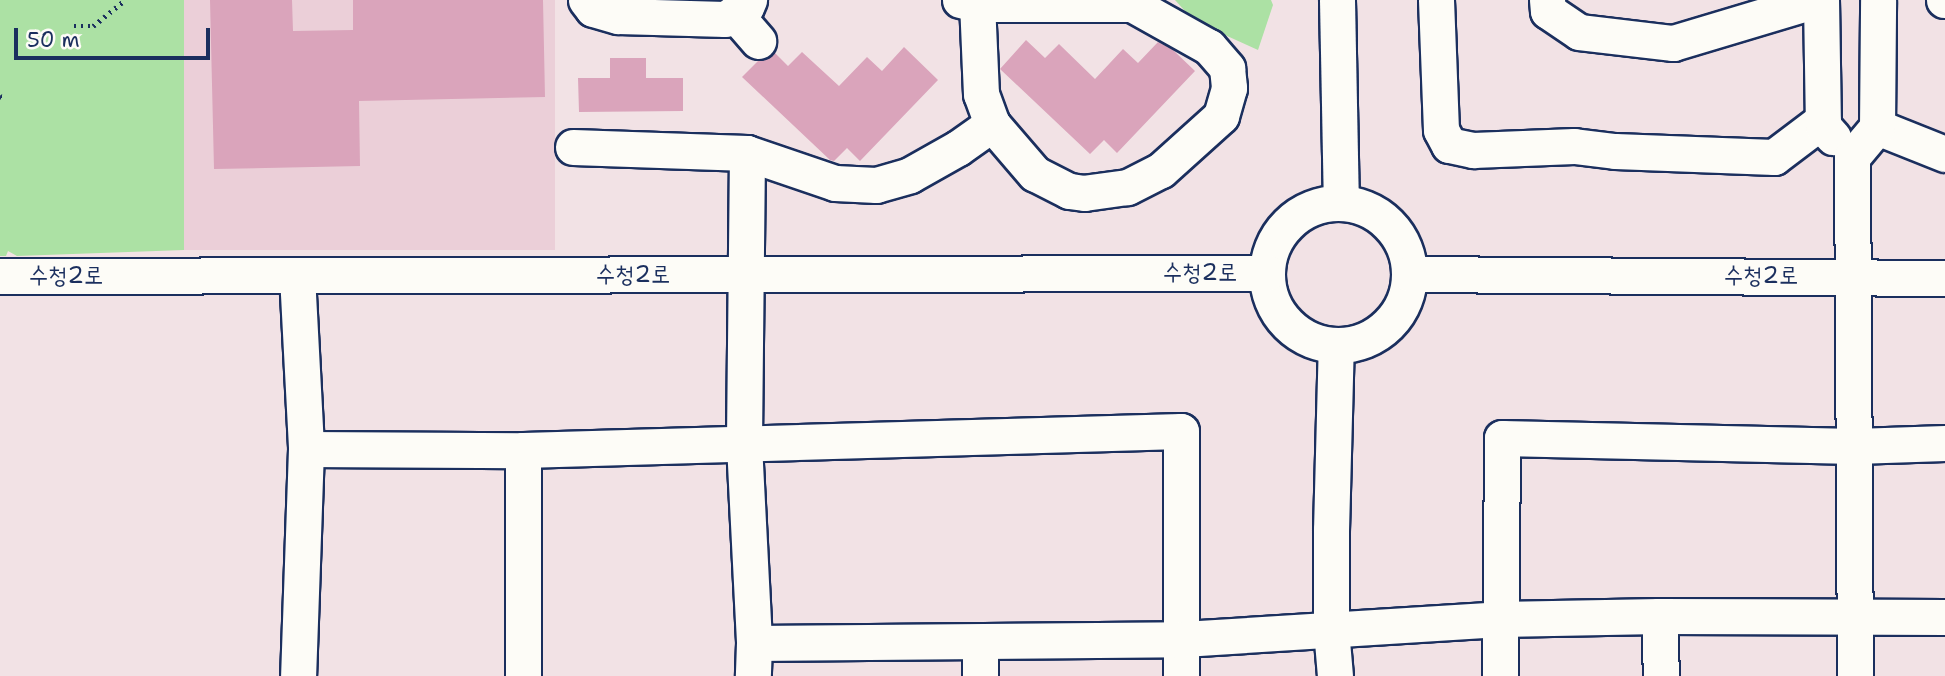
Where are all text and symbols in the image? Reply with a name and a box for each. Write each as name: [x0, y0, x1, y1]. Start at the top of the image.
scale bar: [18, 14, 214, 58]
text: 50 m: [27, 26, 80, 54]
street label: 수청2로: [1163, 259, 1237, 287]
street label: 수청2로: [596, 261, 670, 289]
street label: 수청2로: [29, 262, 103, 290]
street label: 수청2로: [1724, 262, 1798, 290]

